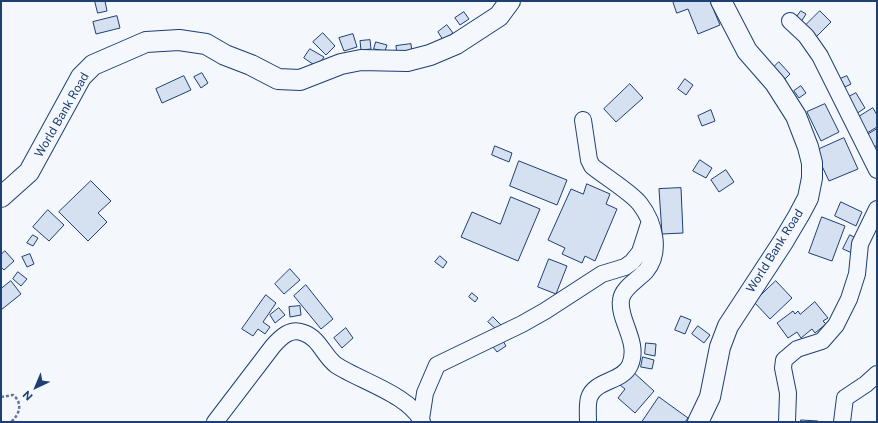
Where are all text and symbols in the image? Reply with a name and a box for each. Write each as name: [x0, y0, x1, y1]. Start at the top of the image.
street label: World Bank Road: [32, 70, 92, 160]
street label: World Bank Road: [744, 207, 806, 295]
north arrow: [16, 367, 56, 407]
text: N: [20, 388, 35, 403]

